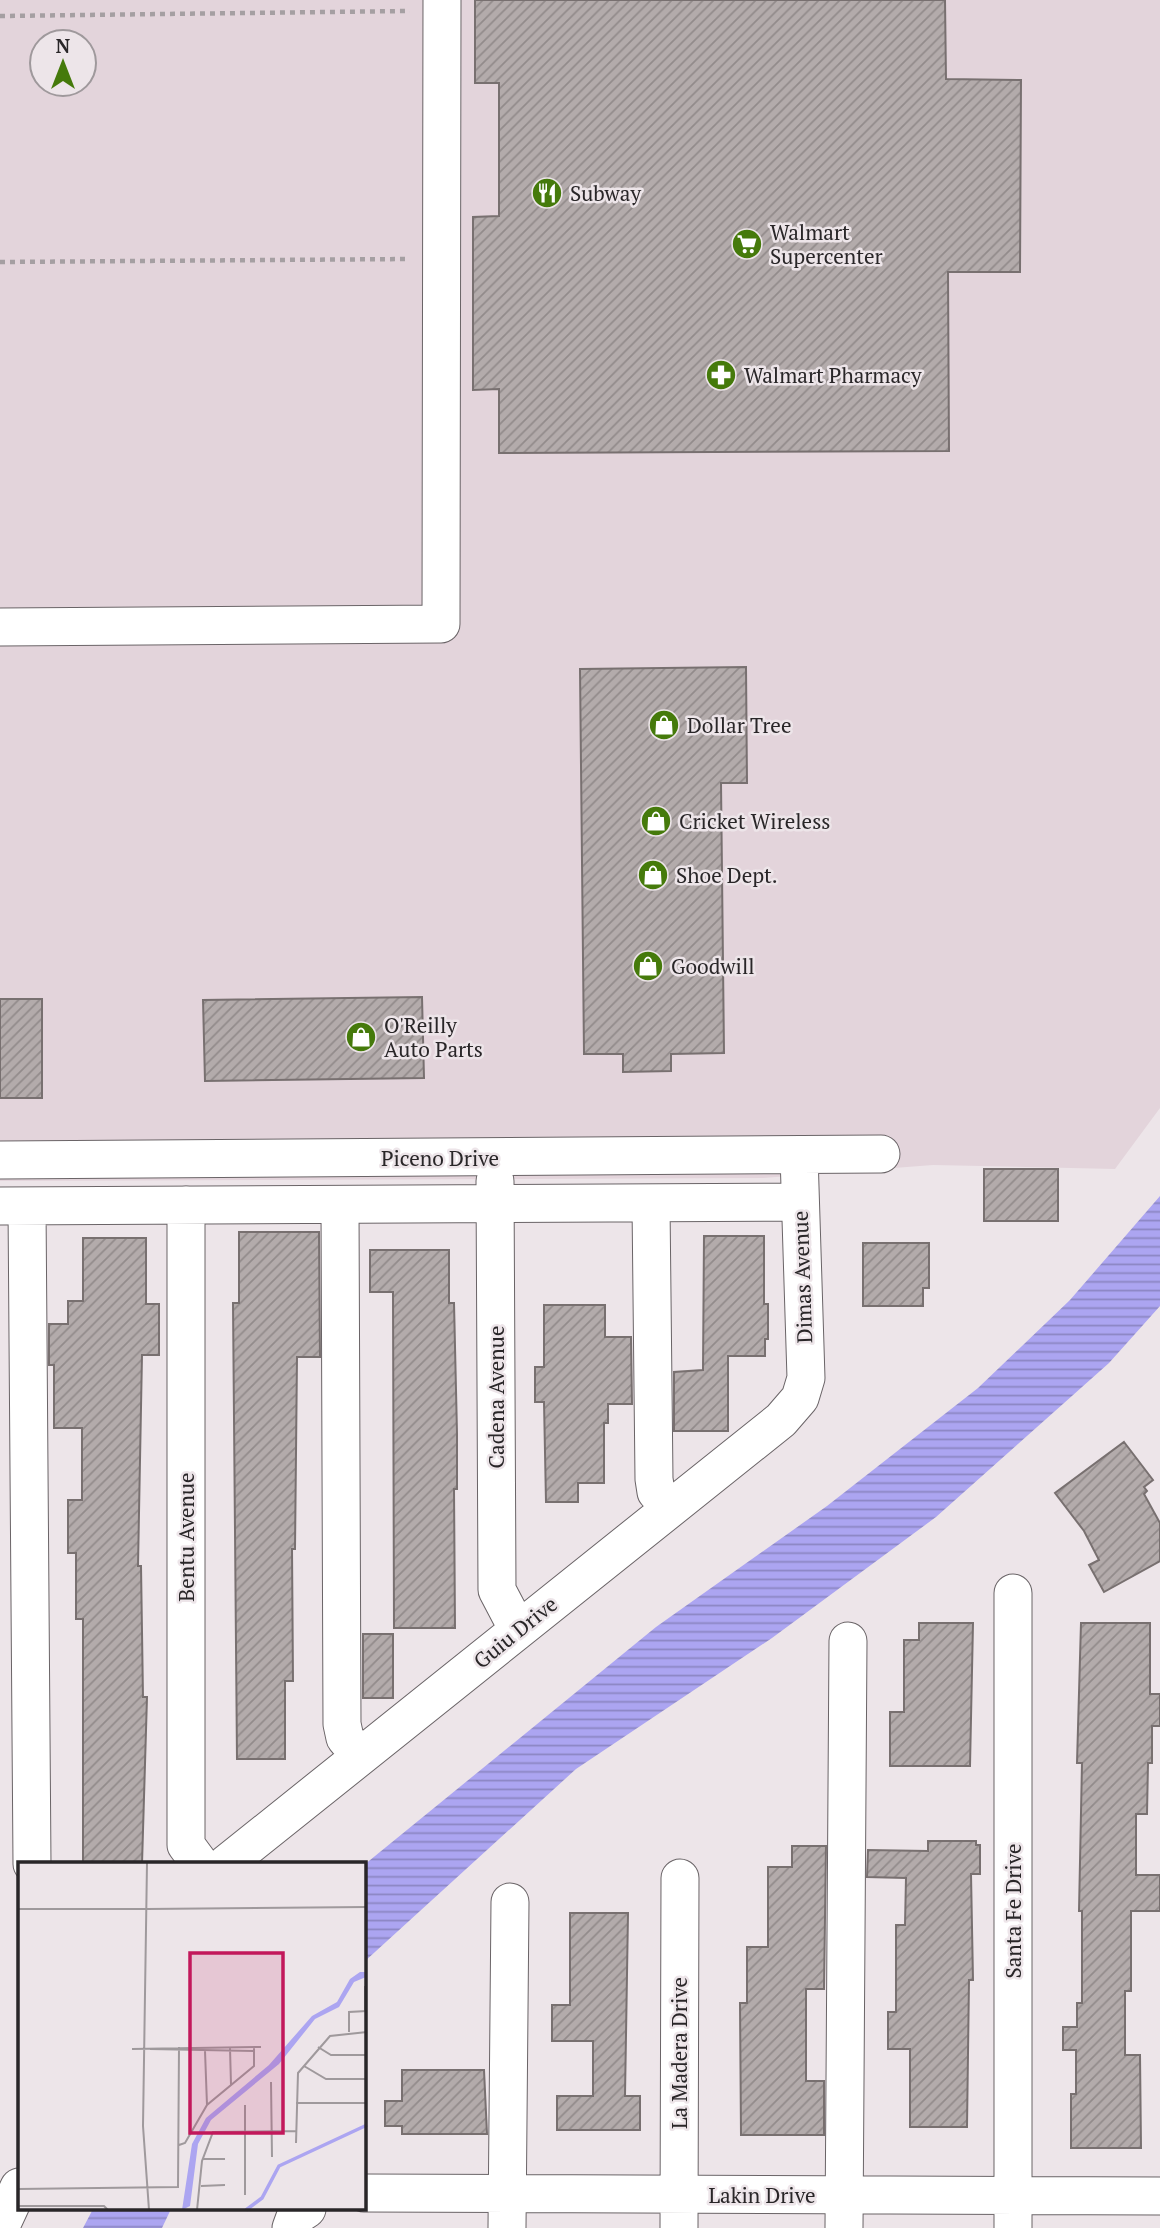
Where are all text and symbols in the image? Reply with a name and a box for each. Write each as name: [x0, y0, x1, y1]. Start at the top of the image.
north arrow: [28, 28, 98, 98]
text: N: [56, 33, 71, 58]
restaurant icon: Subway: [530, 176, 564, 210]
place label: Subway: [570, 179, 641, 207]
place label: Walmart Supercenter: [770, 218, 883, 270]
supermarket icon: Walmart Supercenter: [730, 227, 764, 261]
pharmacy icon: Walmart Pharmacy: [704, 358, 738, 392]
place label: Walmart Pharmacy: [744, 361, 922, 389]
shop icon: Dollar Tree: [647, 708, 681, 742]
place label: Dollar Tree: [687, 711, 791, 739]
shop icon: Cricket Wireless: [639, 804, 673, 838]
place label: Cricket Wireless: [679, 807, 830, 835]
shop icon: Shoe Dept.: [636, 858, 670, 892]
place label: Shoe Dept.: [676, 861, 778, 889]
shop icon: Goodwill: [631, 949, 665, 983]
place label: Goodwill: [671, 952, 755, 980]
place label: O'Reilly Auto Parts: [384, 1011, 483, 1063]
shop icon: O'Reilly Auto Parts: [344, 1020, 378, 1054]
street label: Piceno Drive: [381, 1144, 499, 1172]
street label: Dimas Avenue: [786, 1210, 818, 1344]
street label: Cadena Avenue: [482, 1326, 510, 1468]
street label: Bentu Avenue: [172, 1472, 200, 1602]
street label: Guiu Drive: [467, 1590, 563, 1674]
street label: Santa Fe Drive: [999, 1843, 1027, 1979]
inset map: [18, 1862, 366, 2210]
street label: La Madera Drive: [665, 1977, 693, 2129]
street label: Lakin Drive: [709, 2181, 815, 2209]

